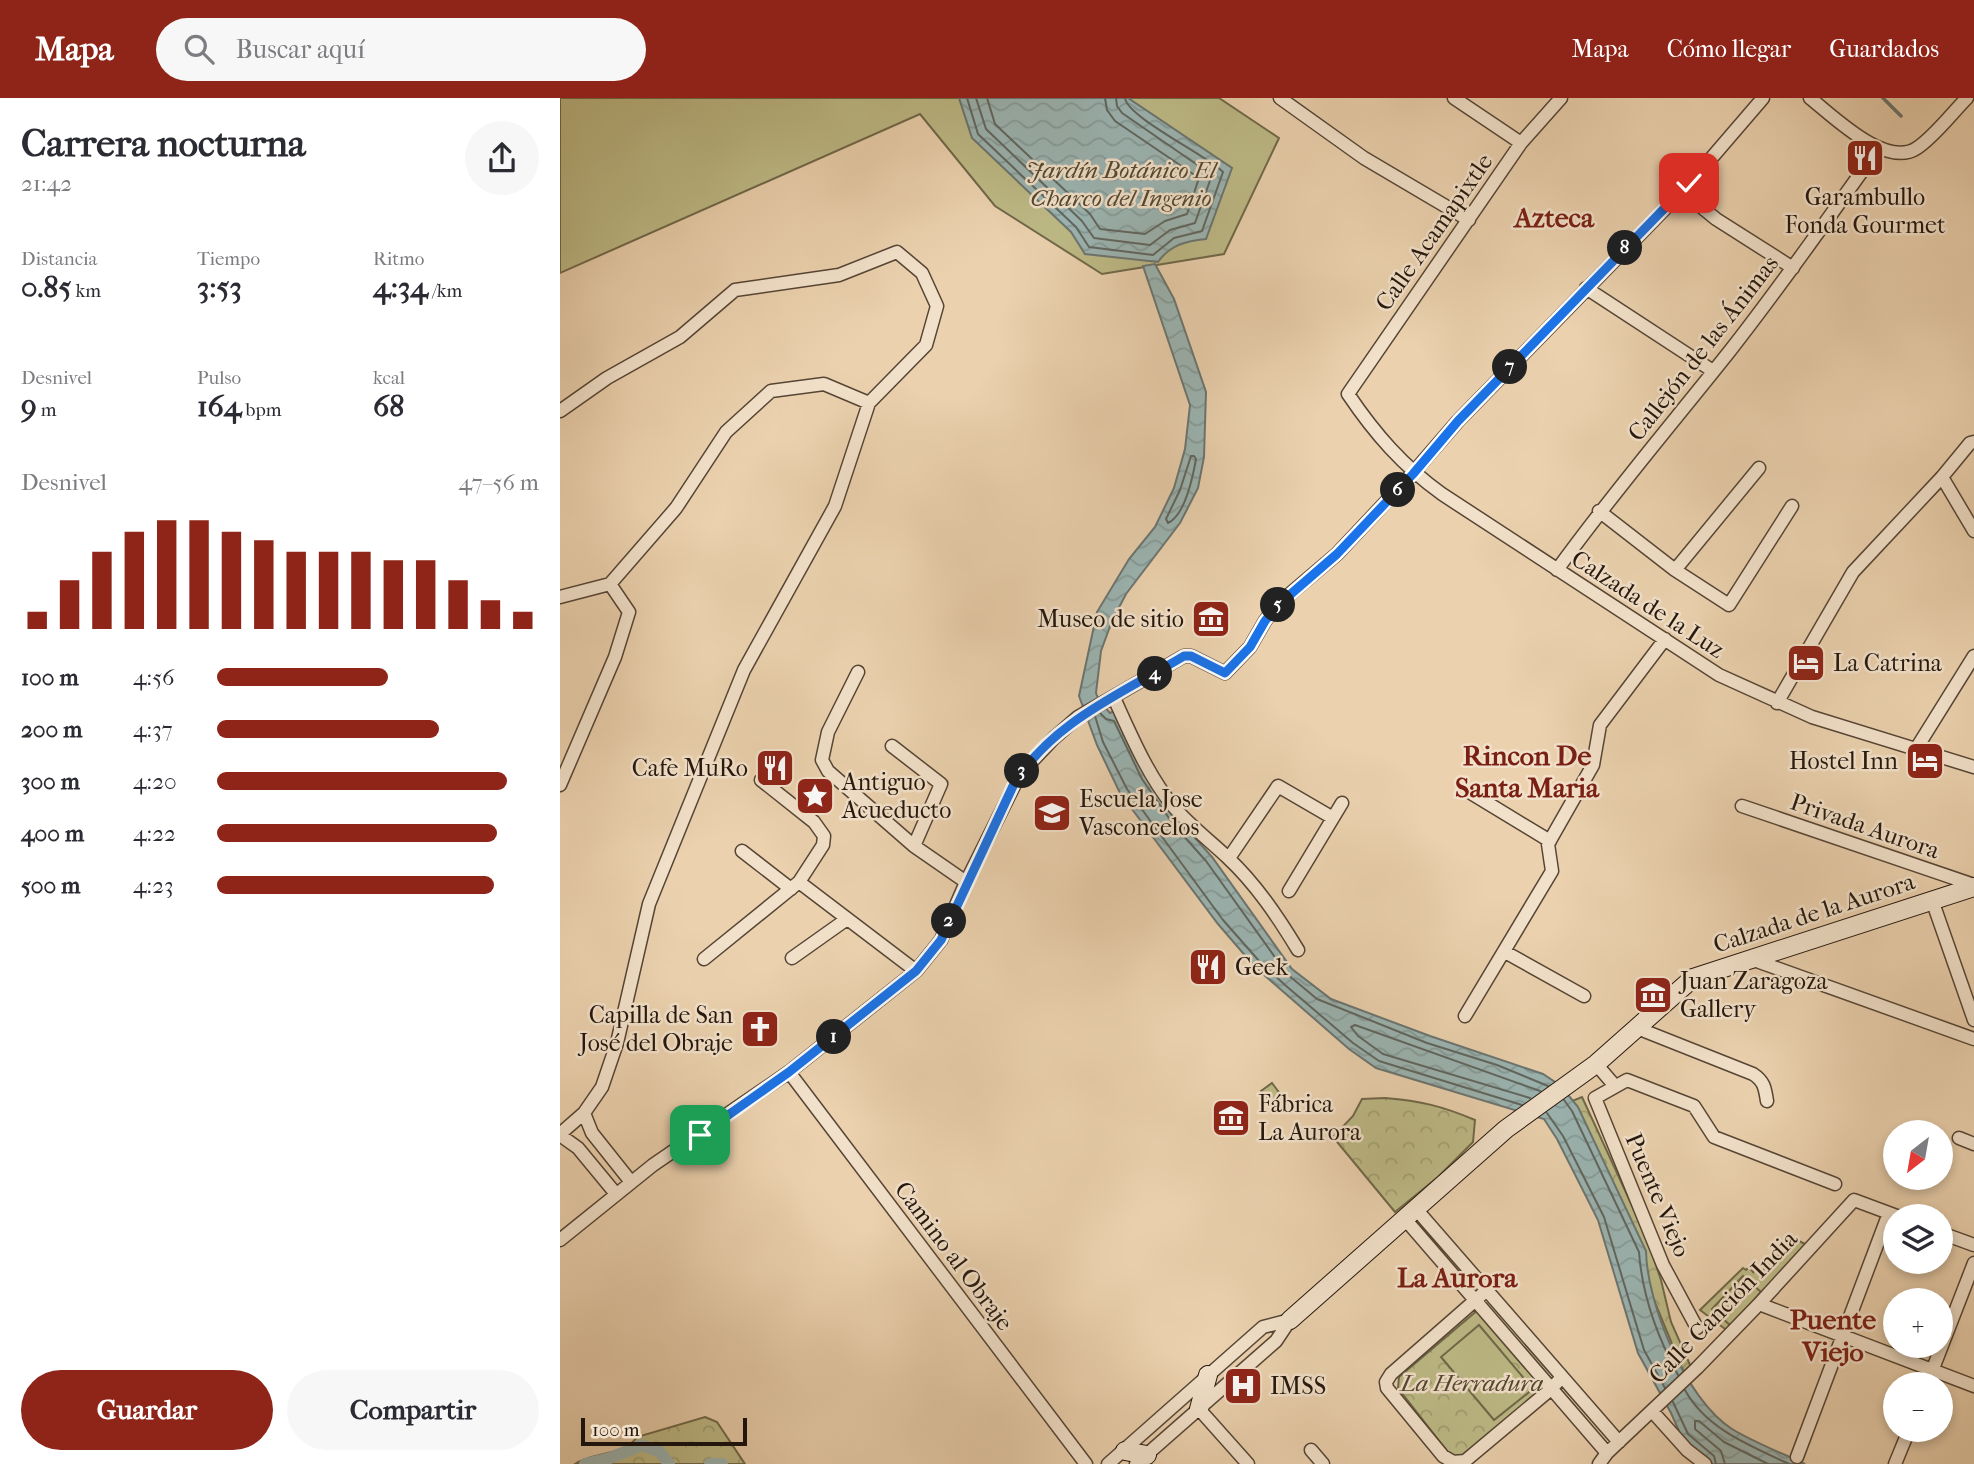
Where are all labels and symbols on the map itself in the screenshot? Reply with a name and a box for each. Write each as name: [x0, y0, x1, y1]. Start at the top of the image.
restaurant icon: Garambullo Fonda Gourmet: [1844, 137, 1886, 179]
street label: Calle Acamapixtle: [1369, 148, 1499, 316]
pin: [1659, 153, 1719, 213]
park label: Jardín Botánico El Charco del Ingenio: [1026, 156, 1219, 212]
place label: Garambullo Fonda Gourmet: [1785, 183, 1946, 239]
district label: Azteca: [1512, 201, 1595, 234]
pin: 8: [1608, 230, 1642, 266]
street label: Callejón de las Ánimas: [1621, 249, 1784, 446]
pin: 7: [1492, 350, 1528, 384]
pin: 6: [1380, 472, 1416, 508]
street label: Calzada de la Luz: [1566, 544, 1730, 664]
pin: 5: [1260, 588, 1296, 622]
museum icon: Museo de sitio: [1190, 598, 1232, 640]
place label: Museo de sitio: [1037, 605, 1184, 633]
hotel icon: La Catrina: [1785, 642, 1827, 684]
place label: La Catrina: [1833, 649, 1943, 677]
pin: 4: [1138, 656, 1172, 692]
district label: Rincon De Santa Maria: [1455, 739, 1600, 804]
hotel icon: Hostel Inn: [1904, 740, 1946, 782]
restaurant icon: Cafe MuRo: [754, 747, 796, 789]
place label: Hostel Inn: [1789, 747, 1898, 775]
place label: Cafe MuRo: [632, 754, 748, 782]
pin: 3: [1004, 754, 1040, 788]
place label: Antiguo Acueducto: [841, 768, 951, 824]
place icon: Antiguo Acueducto: [794, 775, 836, 817]
place label: Escuela Jose Vasconcelos: [1078, 785, 1203, 841]
street label: Privada Aurora: [1787, 787, 1944, 865]
school or university icon: Escuela Jose Vasconcelos: [1031, 792, 1073, 834]
street label: Calzada de la Aurora: [1710, 867, 1919, 959]
pin: 2: [932, 904, 966, 938]
restaurant icon: Geek: [1187, 946, 1229, 988]
place label: Geek: [1235, 953, 1289, 981]
place label: Juan Zaragoza Gallery: [1678, 967, 1829, 1023]
museum icon: Juan Zaragoza Gallery: [1632, 974, 1674, 1016]
place label: Capilla de San José del Obraje: [577, 1001, 733, 1057]
church icon: Capilla de San José del Obraje: [739, 1008, 781, 1050]
pin: 1: [816, 1020, 852, 1054]
place label: Fábrica La Aurora: [1258, 1090, 1362, 1146]
museum icon: Fábrica La Aurora: [1210, 1097, 1252, 1139]
pin: [670, 1105, 730, 1165]
north arrow: [1883, 1120, 1953, 1190]
street label: Puente Viejo: [1619, 1129, 1697, 1261]
street label: Camino al Obraje: [889, 1176, 1019, 1336]
street label: Calle Canción India: [1643, 1224, 1804, 1389]
district label: La Aurora: [1397, 1261, 1518, 1294]
district label: Puente Viejo: [1790, 1303, 1876, 1368]
hospital icon: IMSS: [1222, 1365, 1264, 1407]
park label: La Herradura: [1399, 1369, 1544, 1397]
place label: IMSS: [1270, 1372, 1326, 1400]
scale bar: [581, 1415, 747, 1447]

